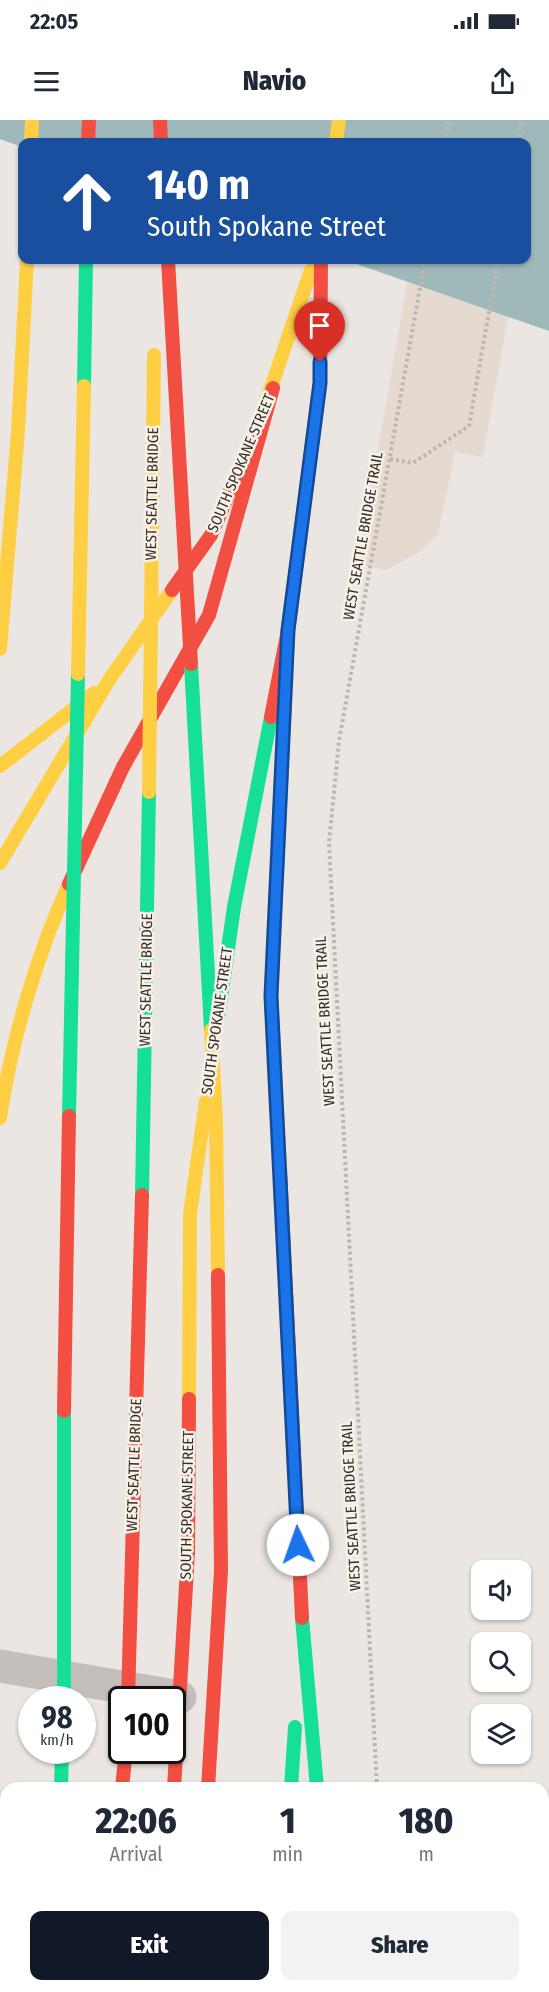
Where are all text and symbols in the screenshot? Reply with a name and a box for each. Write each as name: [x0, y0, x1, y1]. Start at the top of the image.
text: 22:05: [30, 8, 78, 35]
icon: menu: [30, 65, 63, 98]
text: Navio: [243, 65, 306, 97]
icon: share: [486, 65, 519, 98]
text: 140 m: [147, 160, 250, 210]
icon: ahead: [48, 162, 126, 240]
text: South Spokane Street: [147, 211, 386, 243]
pin: [294, 300, 345, 362]
icon: arrive: [303, 309, 336, 342]
street label: SOUTH SPOKANE STREET: [204, 391, 278, 535]
street label: WEST SEATTLE BRIDGE: [142, 427, 162, 561]
street label: WEST SEATTLE BRIDGE TRAIL: [339, 450, 387, 621]
street label: WEST SEATTLE BRIDGE: [136, 913, 156, 1047]
street label: WEST SEATTLE BRIDGE TRAIL: [312, 935, 338, 1106]
street label: SOUTH SPOKANE STREET: [198, 946, 236, 1096]
street label: WEST SEATTLE BRIDGE: [123, 1398, 145, 1532]
street label: WEST SEATTLE BRIDGE TRAIL: [338, 1420, 364, 1591]
street label: SOUTH SPOKANE STREET: [177, 1430, 197, 1579]
position arrow: [266, 1513, 330, 1577]
map controls: [471, 1560, 531, 1764]
button: sound: [471, 1560, 531, 1620]
button: search: [471, 1632, 531, 1692]
speed limit sign: 100: [108, 1686, 186, 1764]
text: 98: [41, 1700, 73, 1736]
button: layers: [471, 1704, 531, 1764]
text: km/h: [40, 1731, 74, 1749]
text: 22:06: [95, 1799, 177, 1843]
text: 1: [280, 1799, 295, 1843]
text: 180: [399, 1799, 454, 1843]
text: Arrival: [110, 1842, 163, 1866]
text: min: [272, 1842, 303, 1866]
text: m: [418, 1842, 434, 1866]
button: Exit: [30, 1911, 269, 1980]
button: Share: [281, 1911, 519, 1980]

